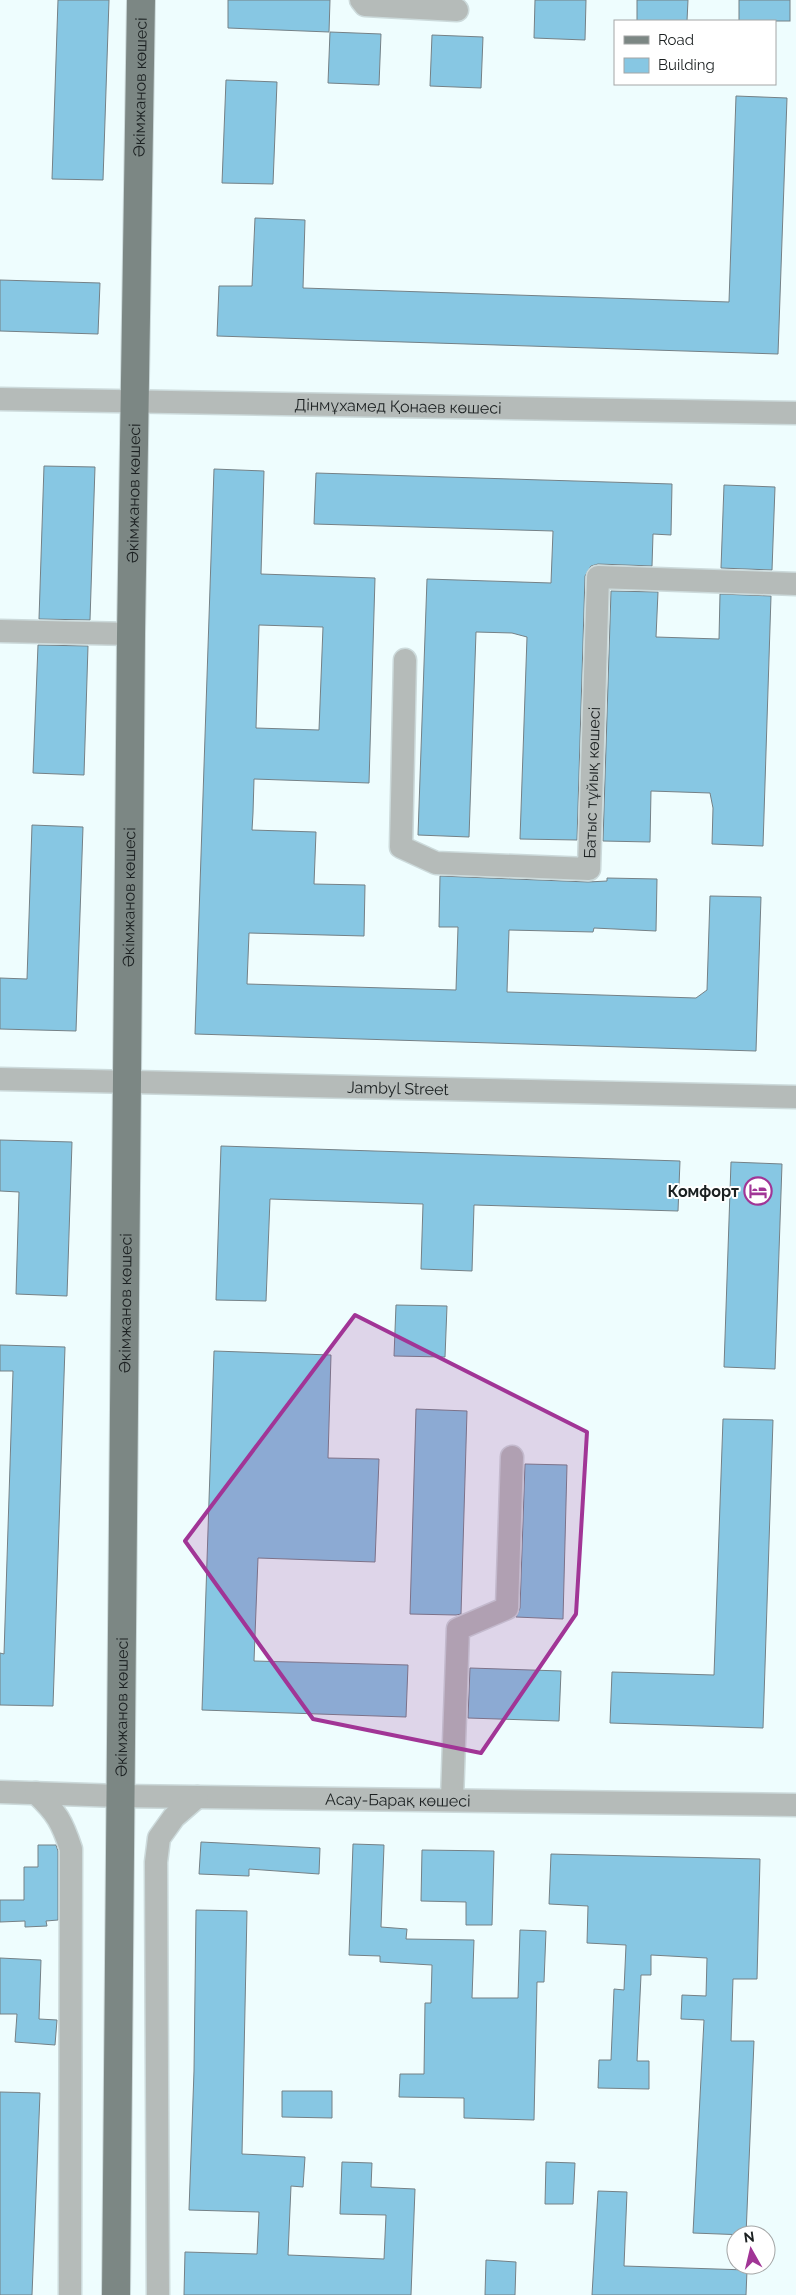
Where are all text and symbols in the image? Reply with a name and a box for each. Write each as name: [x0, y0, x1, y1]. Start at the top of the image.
street label: Әкімжанов көшесі: [130, 17, 151, 157]
legend: [614, 20, 776, 85]
text: Road: [658, 31, 694, 49]
text: Building: [658, 56, 715, 74]
street label: Дінмұхамед Қонаев көшесі: [294, 395, 502, 418]
street label: Әкімжанов көшесі: [123, 423, 144, 563]
street label: Батыс тұйық көшесі: [580, 706, 604, 859]
street label: Әкімжанов көшесі: [119, 827, 139, 967]
street label: Jambyl Street: [347, 1078, 450, 1099]
hotel icon: Комфорт: [743, 1176, 773, 1206]
place label: Комфорт: [667, 1182, 739, 1201]
street label: Әкімжанов көшесі: [115, 1233, 136, 1373]
street label: Әкімжанов көшесі: [112, 1637, 132, 1777]
street label: Асау-Барақ көшесі: [325, 1790, 471, 1811]
north arrow: [726, 2225, 776, 2275]
text: N: [743, 2228, 756, 2246]

